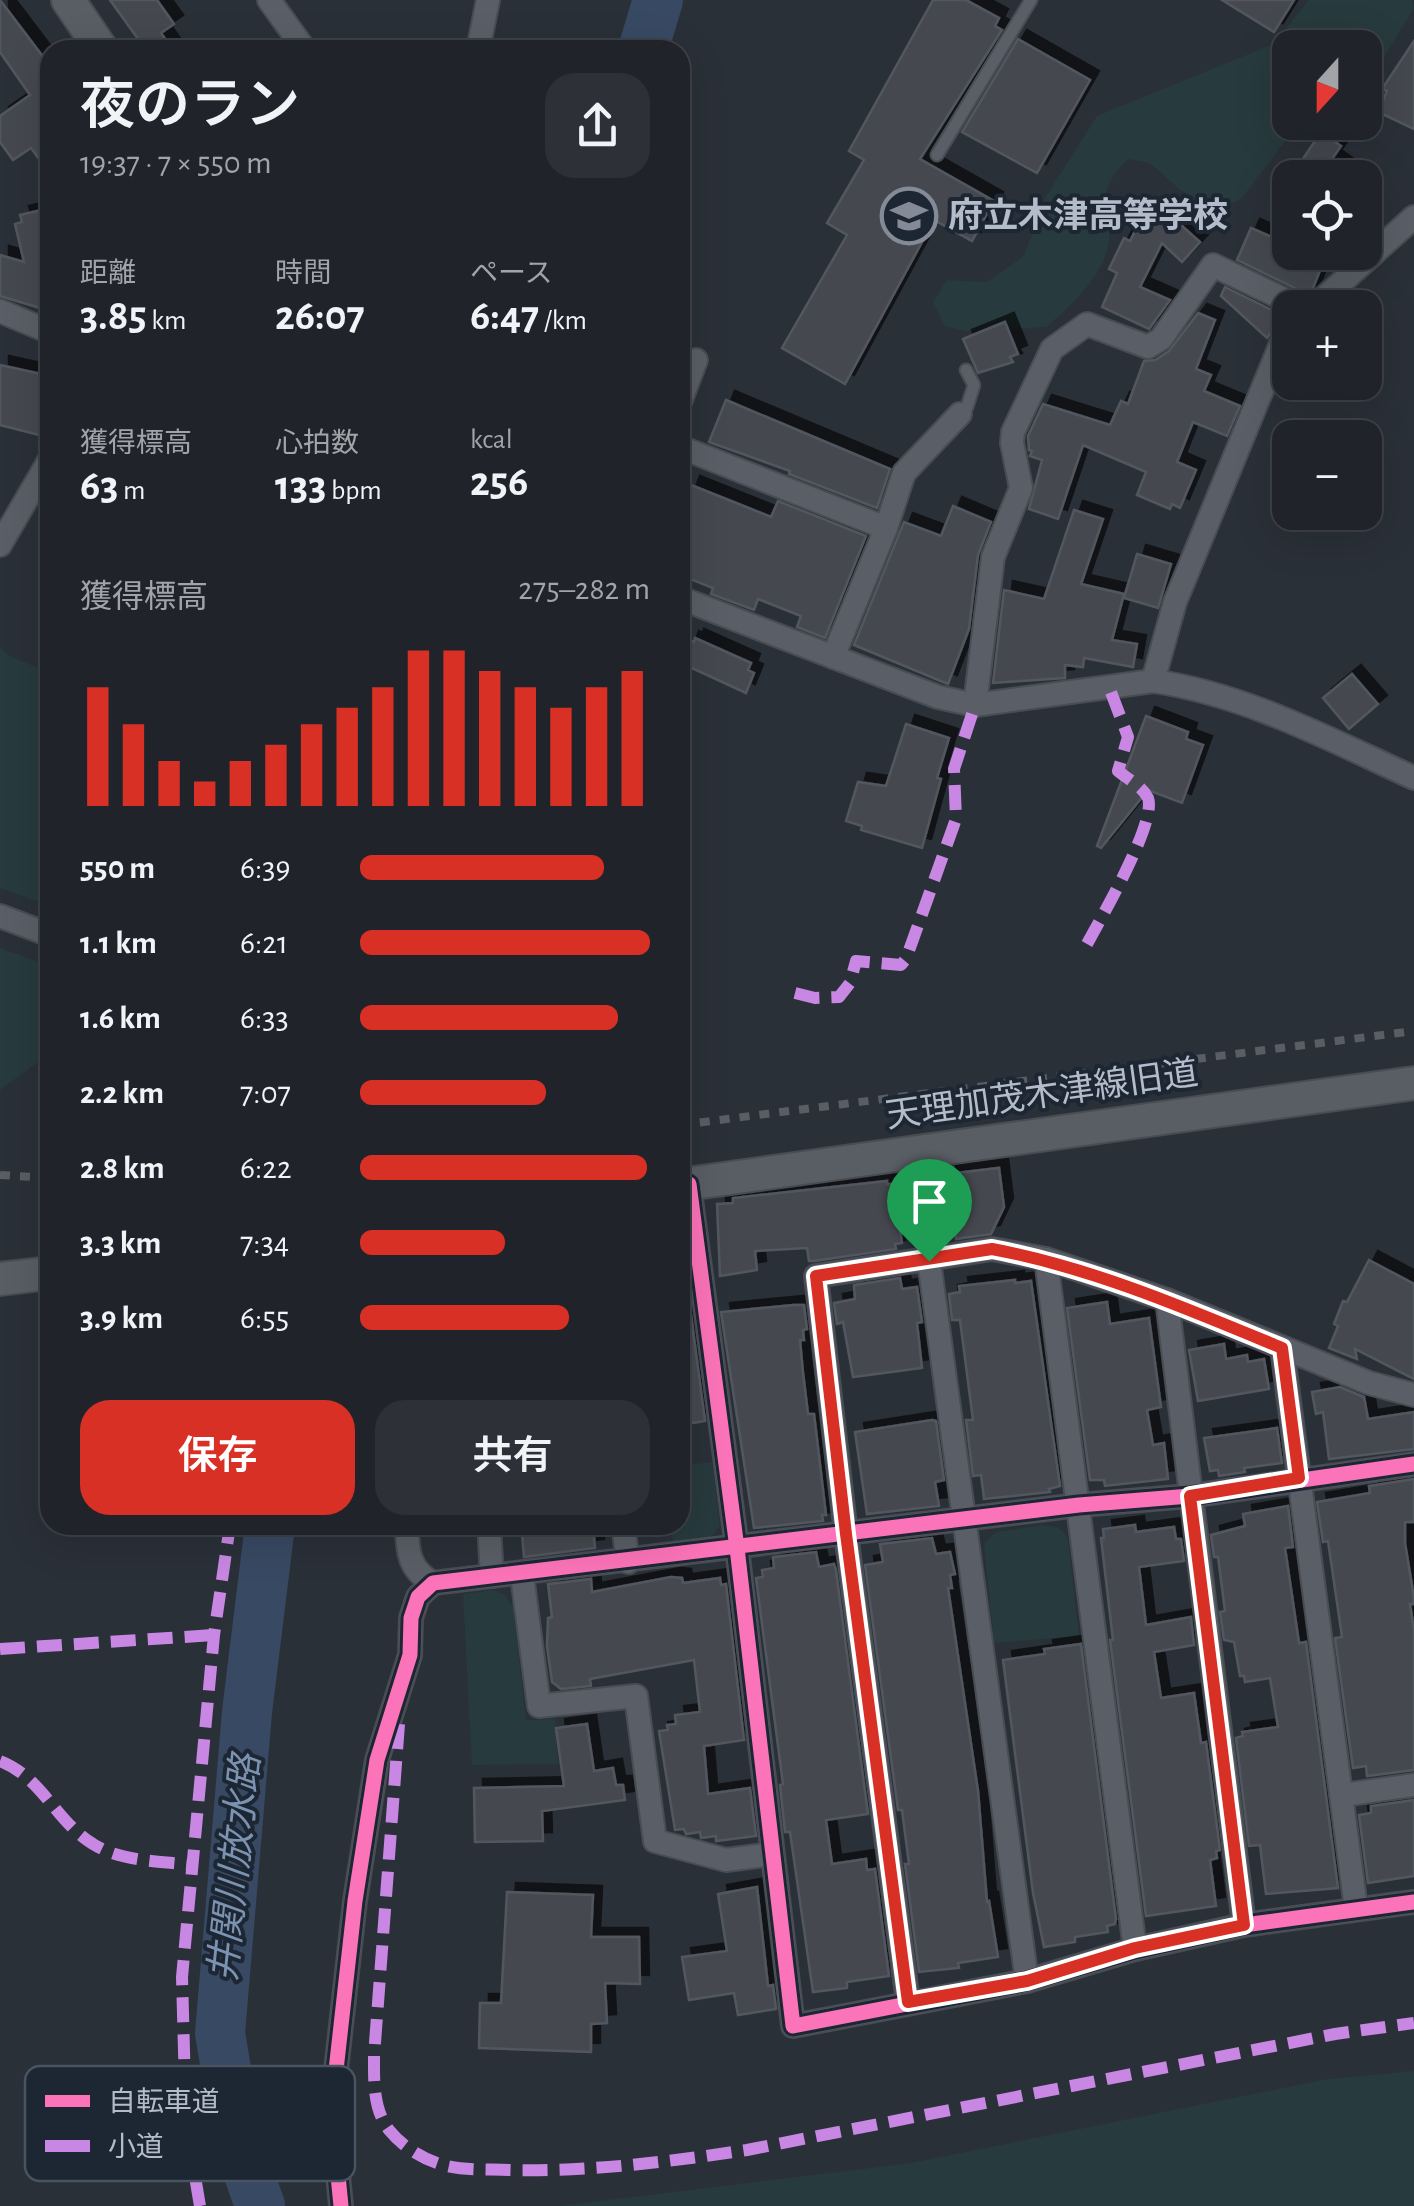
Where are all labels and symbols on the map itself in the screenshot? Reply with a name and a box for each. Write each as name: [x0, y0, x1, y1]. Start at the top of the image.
north arrow: [1272, 30, 1382, 140]
school or university icon: 府立木津高等学校: [879, 186, 939, 246]
place label: 府立木津高等学校: [948, 196, 1228, 234]
street label: 天理加茂木津線旧道: [883, 1054, 1200, 1134]
pin: [887, 1159, 972, 1262]
water label: 井関川放水路: [203, 1749, 267, 1983]
legend: [25, 2066, 355, 2181]
text: 自転車道: [108, 2087, 220, 2117]
text: 小道: [108, 2132, 164, 2162]

